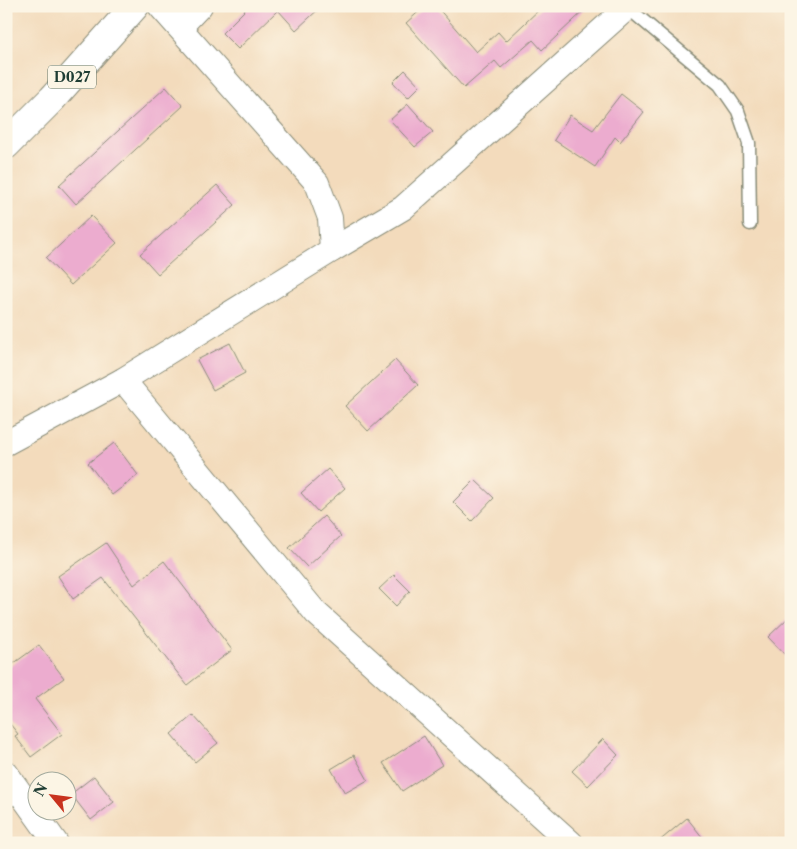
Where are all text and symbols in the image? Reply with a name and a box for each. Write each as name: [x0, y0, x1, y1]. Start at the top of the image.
road number: D027: [48, 66, 96, 88]
north arrow: [28, 772, 78, 822]
text: N: [30, 780, 51, 799]

